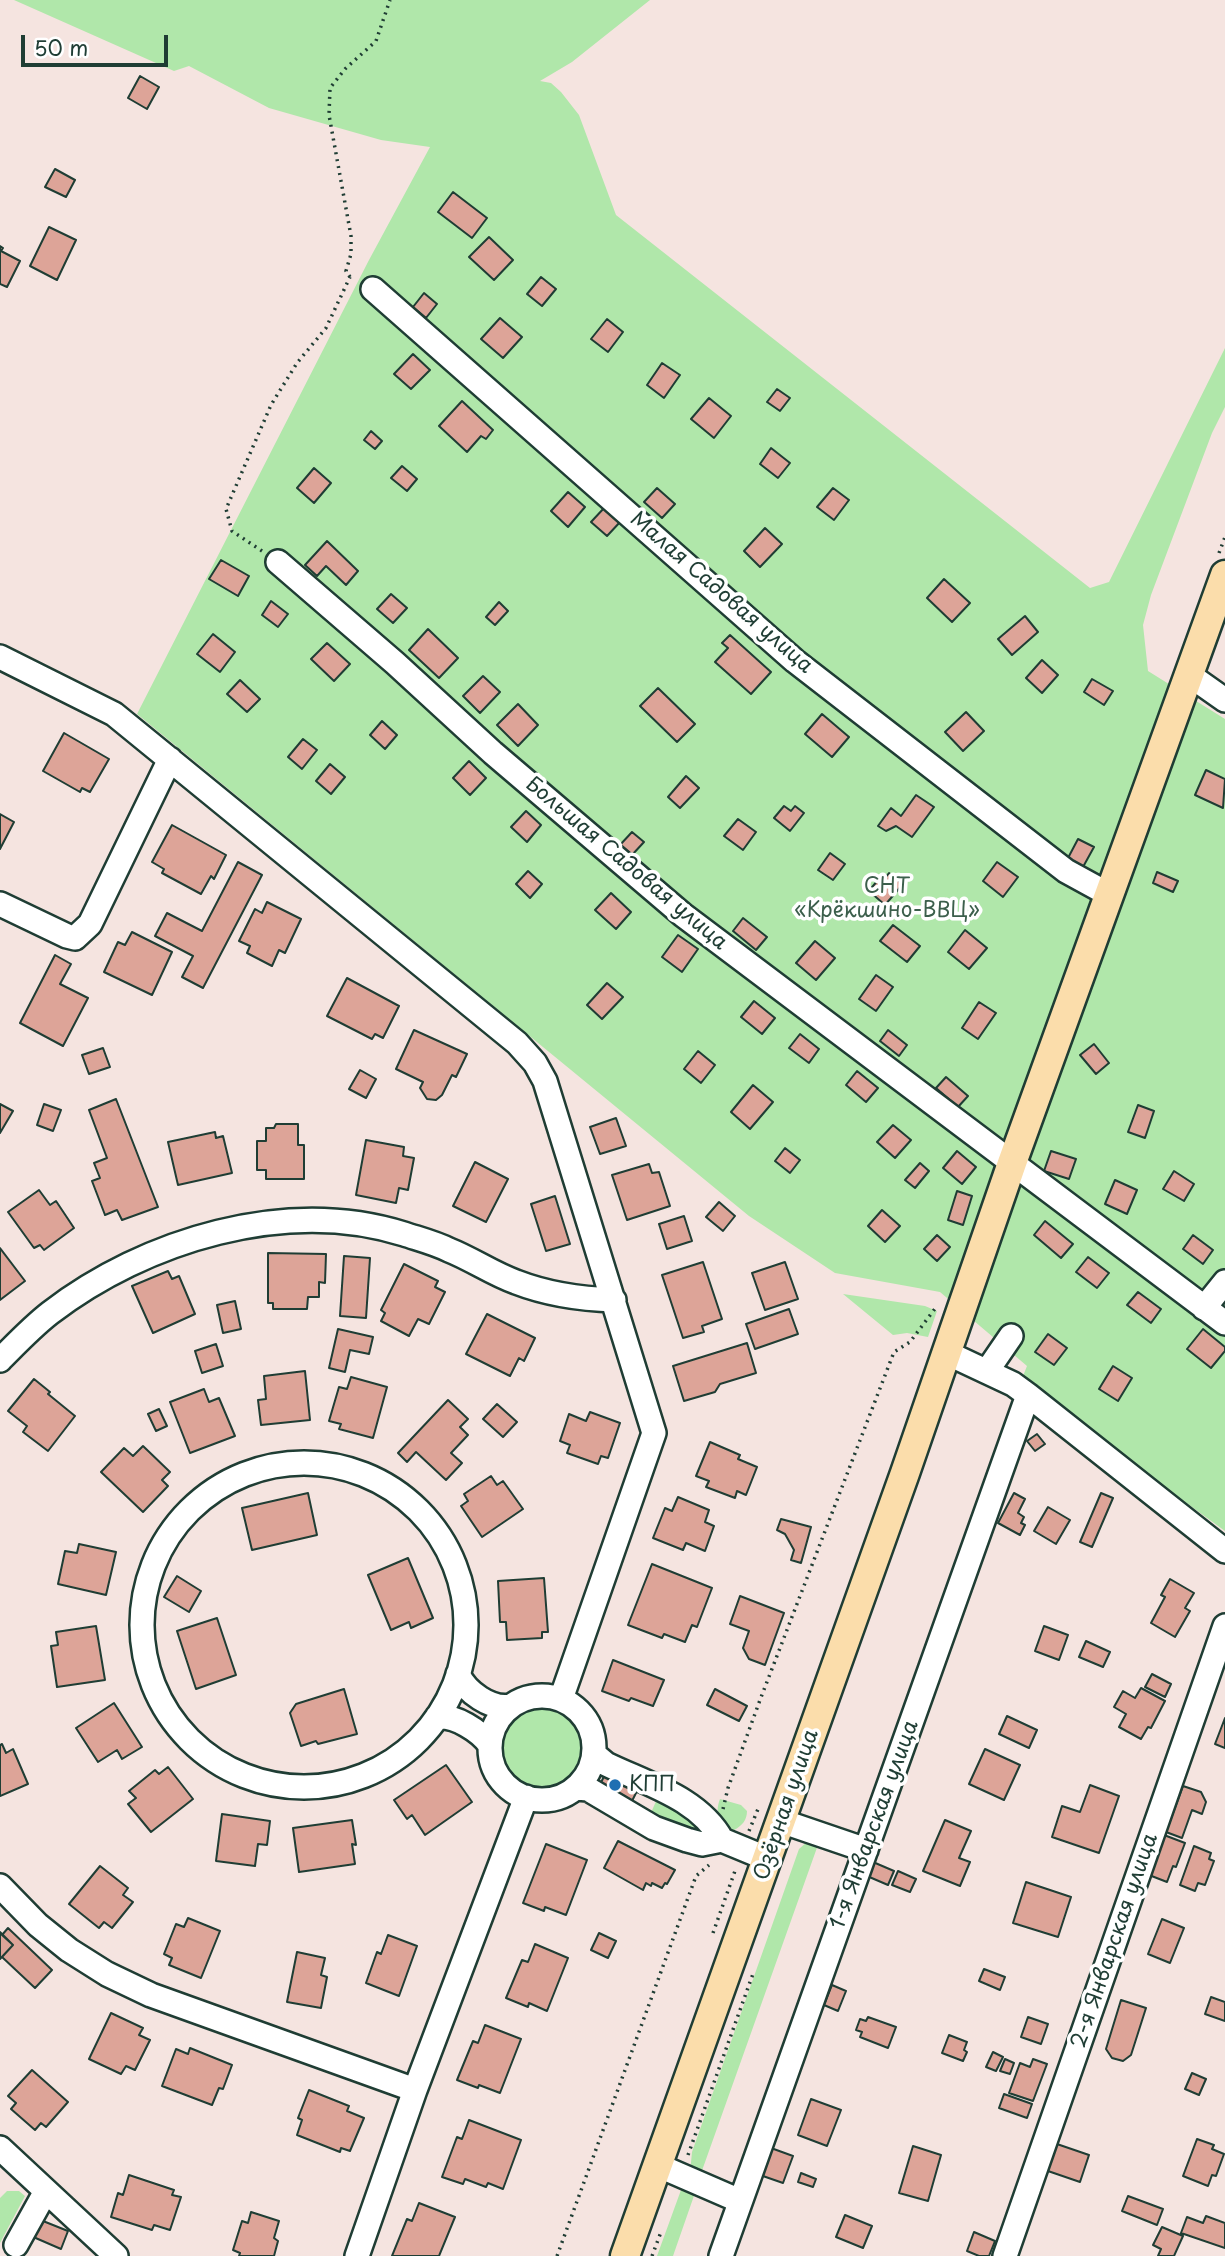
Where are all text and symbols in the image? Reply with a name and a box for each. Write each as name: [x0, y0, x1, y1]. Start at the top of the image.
scale bar: [24, 21, 172, 65]
text: 50 m: [34, 31, 88, 63]
street label: Малая Садовая улица: [625, 507, 817, 679]
street label: Большая Садовая улица: [520, 772, 732, 956]
park label: СНТ «Крёкшино-ВВЦ»: [794, 874, 980, 924]
street label: 1-я Январская улица: [825, 1717, 925, 1933]
street label: Озёрная улица: [749, 1726, 825, 1884]
place label: КПП: [629, 1772, 675, 1798]
marker: КПП: [607, 1777, 623, 1793]
street label: 2-я Январская улица: [1066, 1830, 1164, 2052]

